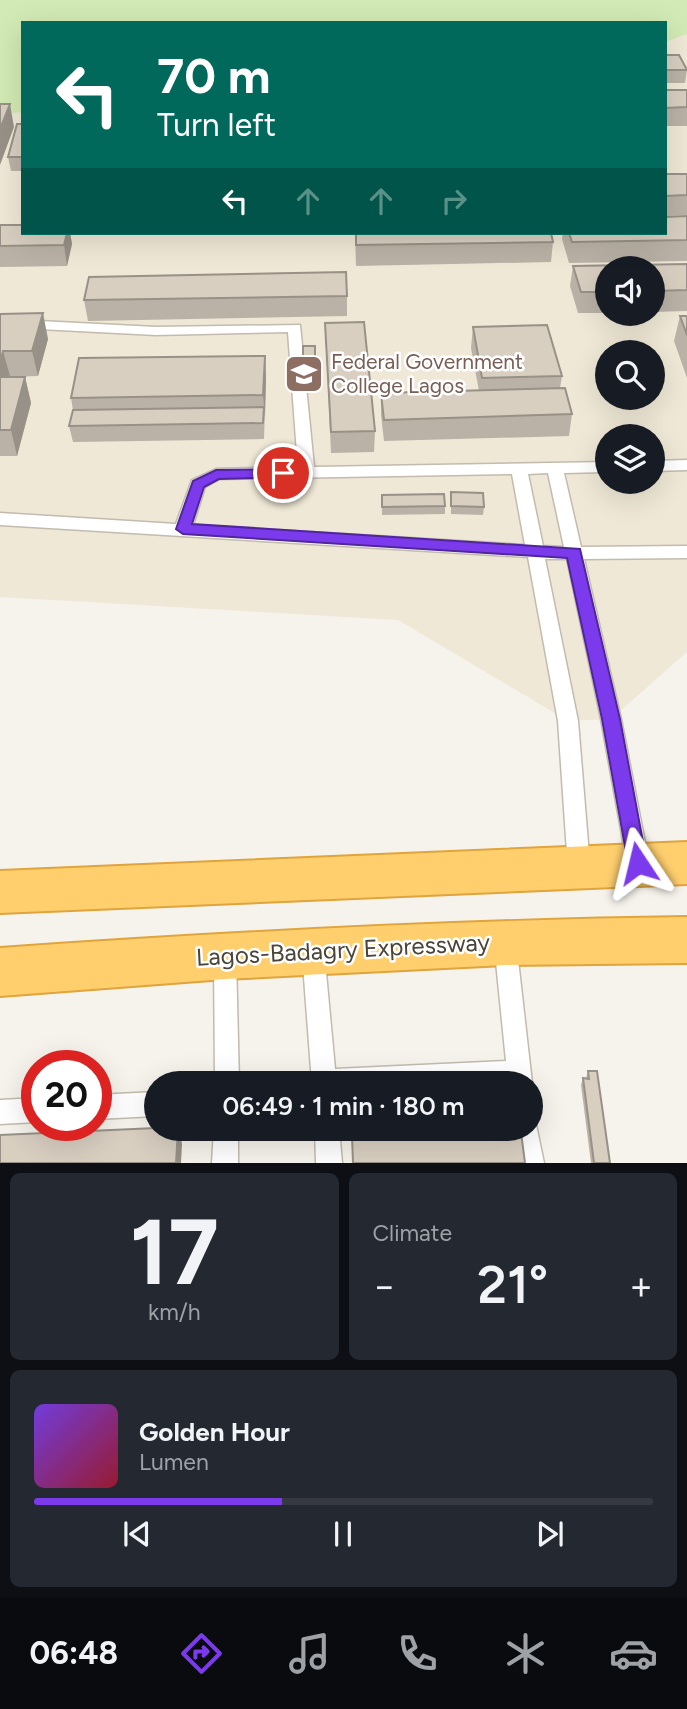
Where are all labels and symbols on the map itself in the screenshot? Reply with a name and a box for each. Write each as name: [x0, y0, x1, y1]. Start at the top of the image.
place label: Federal Government College Lagos: [331, 349, 523, 398]
school or university icon: Federal Government College Lagos: [283, 353, 325, 395]
pin: [253, 443, 313, 503]
position arrow: [601, 826, 675, 900]
street label: Lagos-Badagry Expressway: [195, 927, 491, 972]
speed limit sign: 20: [21, 1050, 112, 1141]

